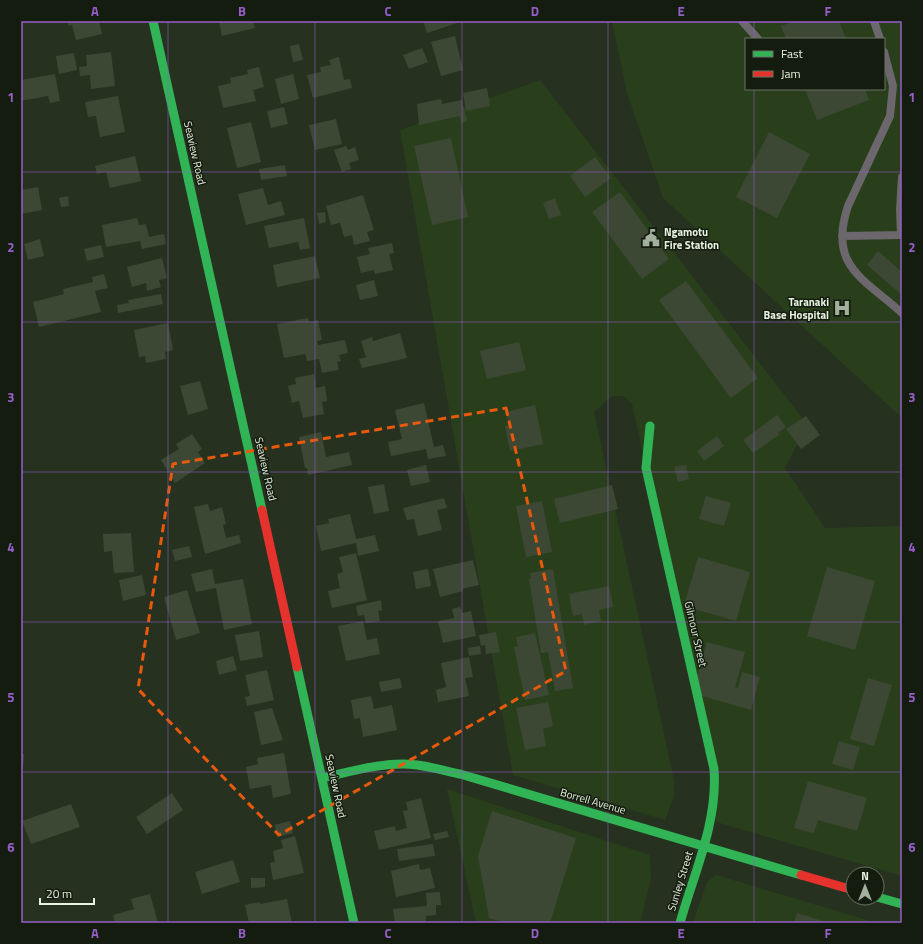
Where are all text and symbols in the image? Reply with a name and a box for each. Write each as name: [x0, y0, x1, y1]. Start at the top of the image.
text: A: [91, 1, 99, 21]
text: B: [238, 1, 246, 21]
text: C: [384, 1, 392, 21]
text: D: [531, 1, 539, 21]
text: E: [677, 1, 685, 21]
text: F: [825, 1, 832, 21]
legend: [745, 38, 885, 90]
text: Fast: [781, 44, 804, 63]
text: Jam: [781, 64, 801, 83]
text: 1: [7, 87, 15, 107]
text: 1: [908, 87, 916, 107]
street label: Seaview Road: [180, 120, 210, 187]
place label: Ngamotu Fire Station: [664, 224, 719, 253]
public building icon: Ngamotu Fire Station: [641, 228, 661, 248]
text: 2: [7, 237, 15, 257]
text: 2: [908, 237, 916, 257]
place label: Taranaki Base Hospital: [764, 294, 829, 323]
hospital icon: Taranaki Base Hospital: [832, 298, 852, 318]
text: 3: [7, 387, 15, 407]
text: 3: [908, 387, 916, 407]
street label: Seaview Road: [251, 436, 281, 503]
text: 4: [7, 537, 15, 557]
text: 4: [908, 537, 916, 557]
street label: Gilmour Street: [681, 599, 711, 669]
text: 5: [7, 687, 15, 707]
text: 5: [908, 687, 916, 707]
street label: Seaview Road: [321, 753, 351, 820]
street label: Borrell Avenue: [558, 784, 628, 818]
text: 6: [7, 837, 15, 857]
text: 6: [908, 837, 916, 857]
street label: Sunley Street: [663, 849, 697, 913]
north arrow: [845, 866, 885, 906]
text: N: [861, 868, 869, 884]
scale bar: [40, 880, 94, 906]
text: 20 m: [46, 884, 72, 903]
text: A: [91, 923, 99, 943]
text: B: [238, 923, 246, 943]
text: C: [384, 923, 392, 943]
text: D: [531, 923, 539, 943]
text: E: [677, 923, 685, 943]
text: F: [825, 923, 832, 943]

